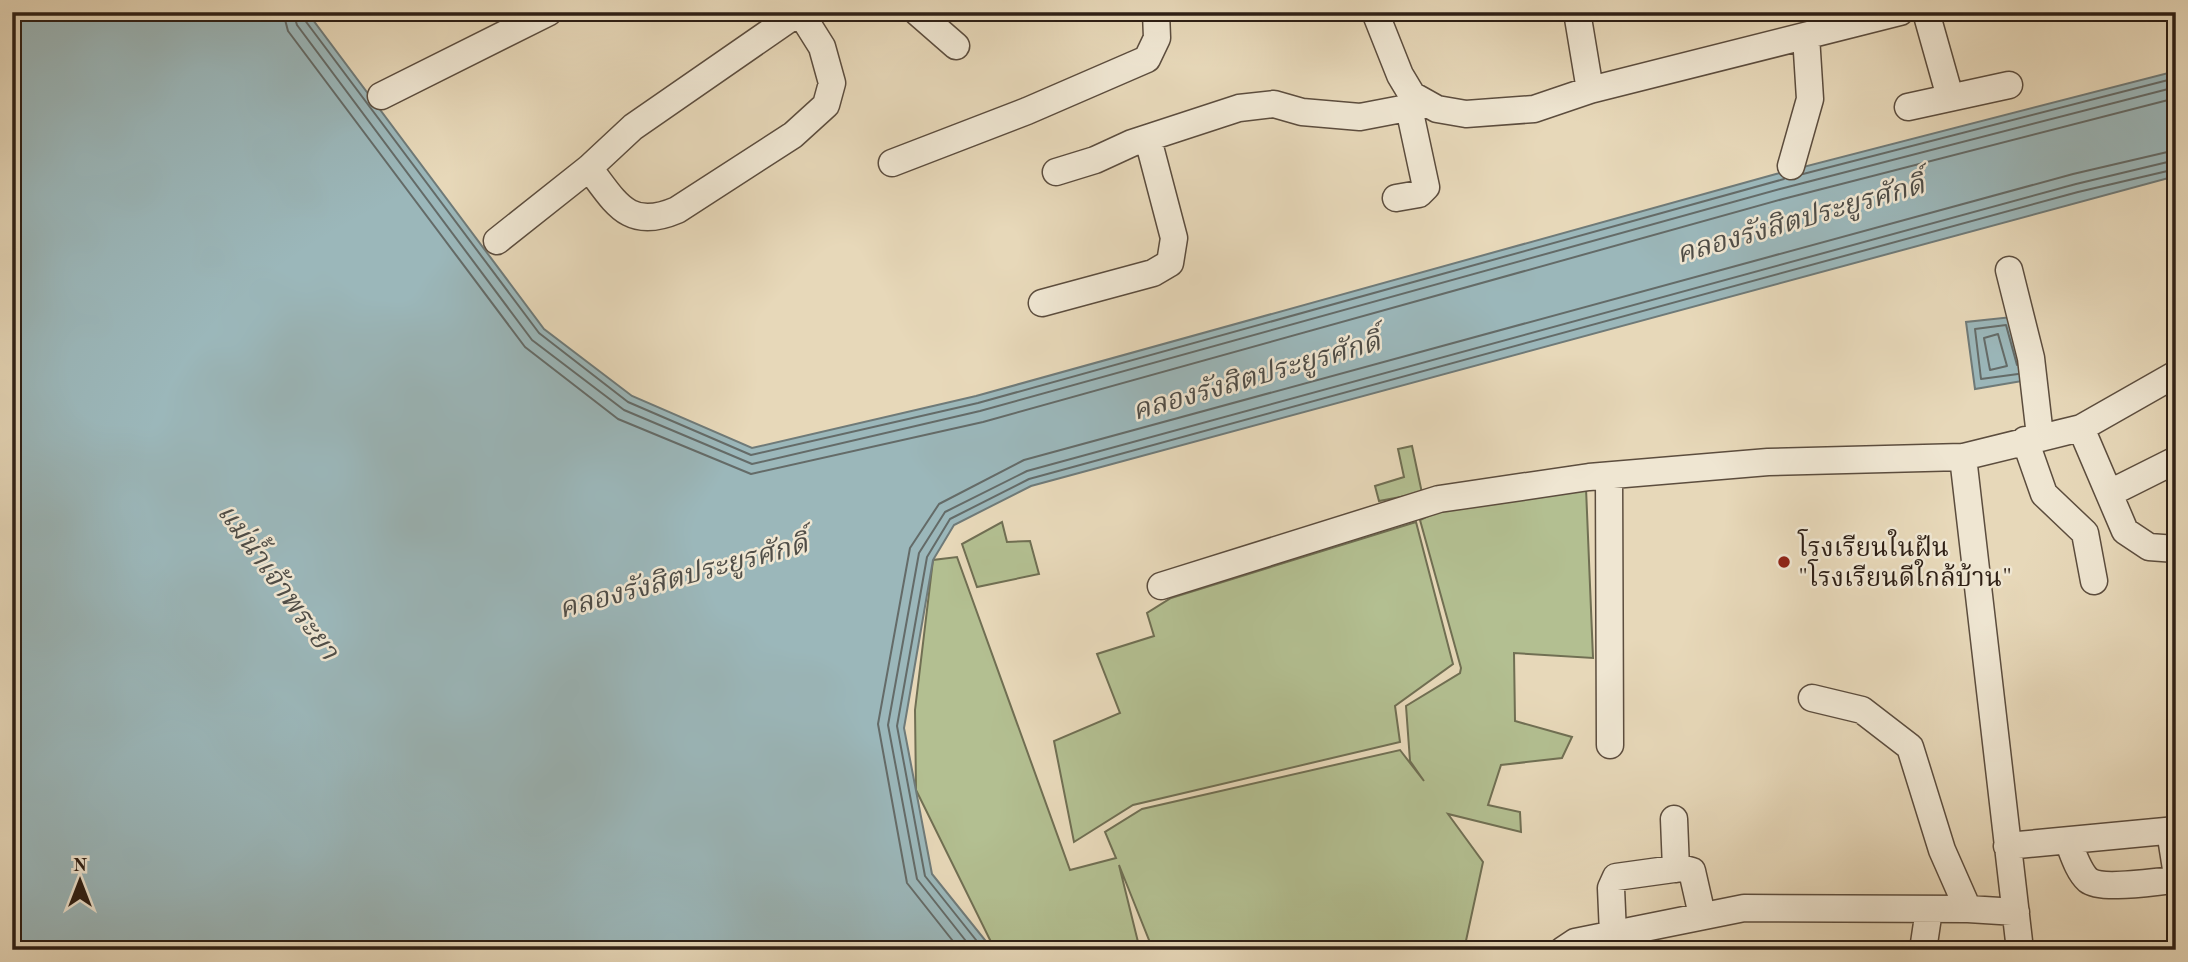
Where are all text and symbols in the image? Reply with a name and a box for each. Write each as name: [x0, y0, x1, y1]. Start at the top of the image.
water label: คลองรังสิตประยูรศักดิ์: [1671, 162, 1937, 272]
water label: คลองรังสิตประยูรศักดิ์: [1127, 319, 1393, 429]
water label: แม่น้ำเจ้าพระยา: [211, 494, 350, 667]
water label: คลองรังสิตประยูรศักดิ์: [554, 521, 820, 627]
place label: โรงเรียนในฝัน "โรงเรียนดีใกล้บ้าน": [1797, 529, 2012, 592]
marker: โรงเรียนในฝัน "โรงเรียนดีใกล้บ้าน": [1776, 554, 1792, 570]
north arrow: [46, 846, 116, 916]
text: N: [73, 857, 88, 876]

